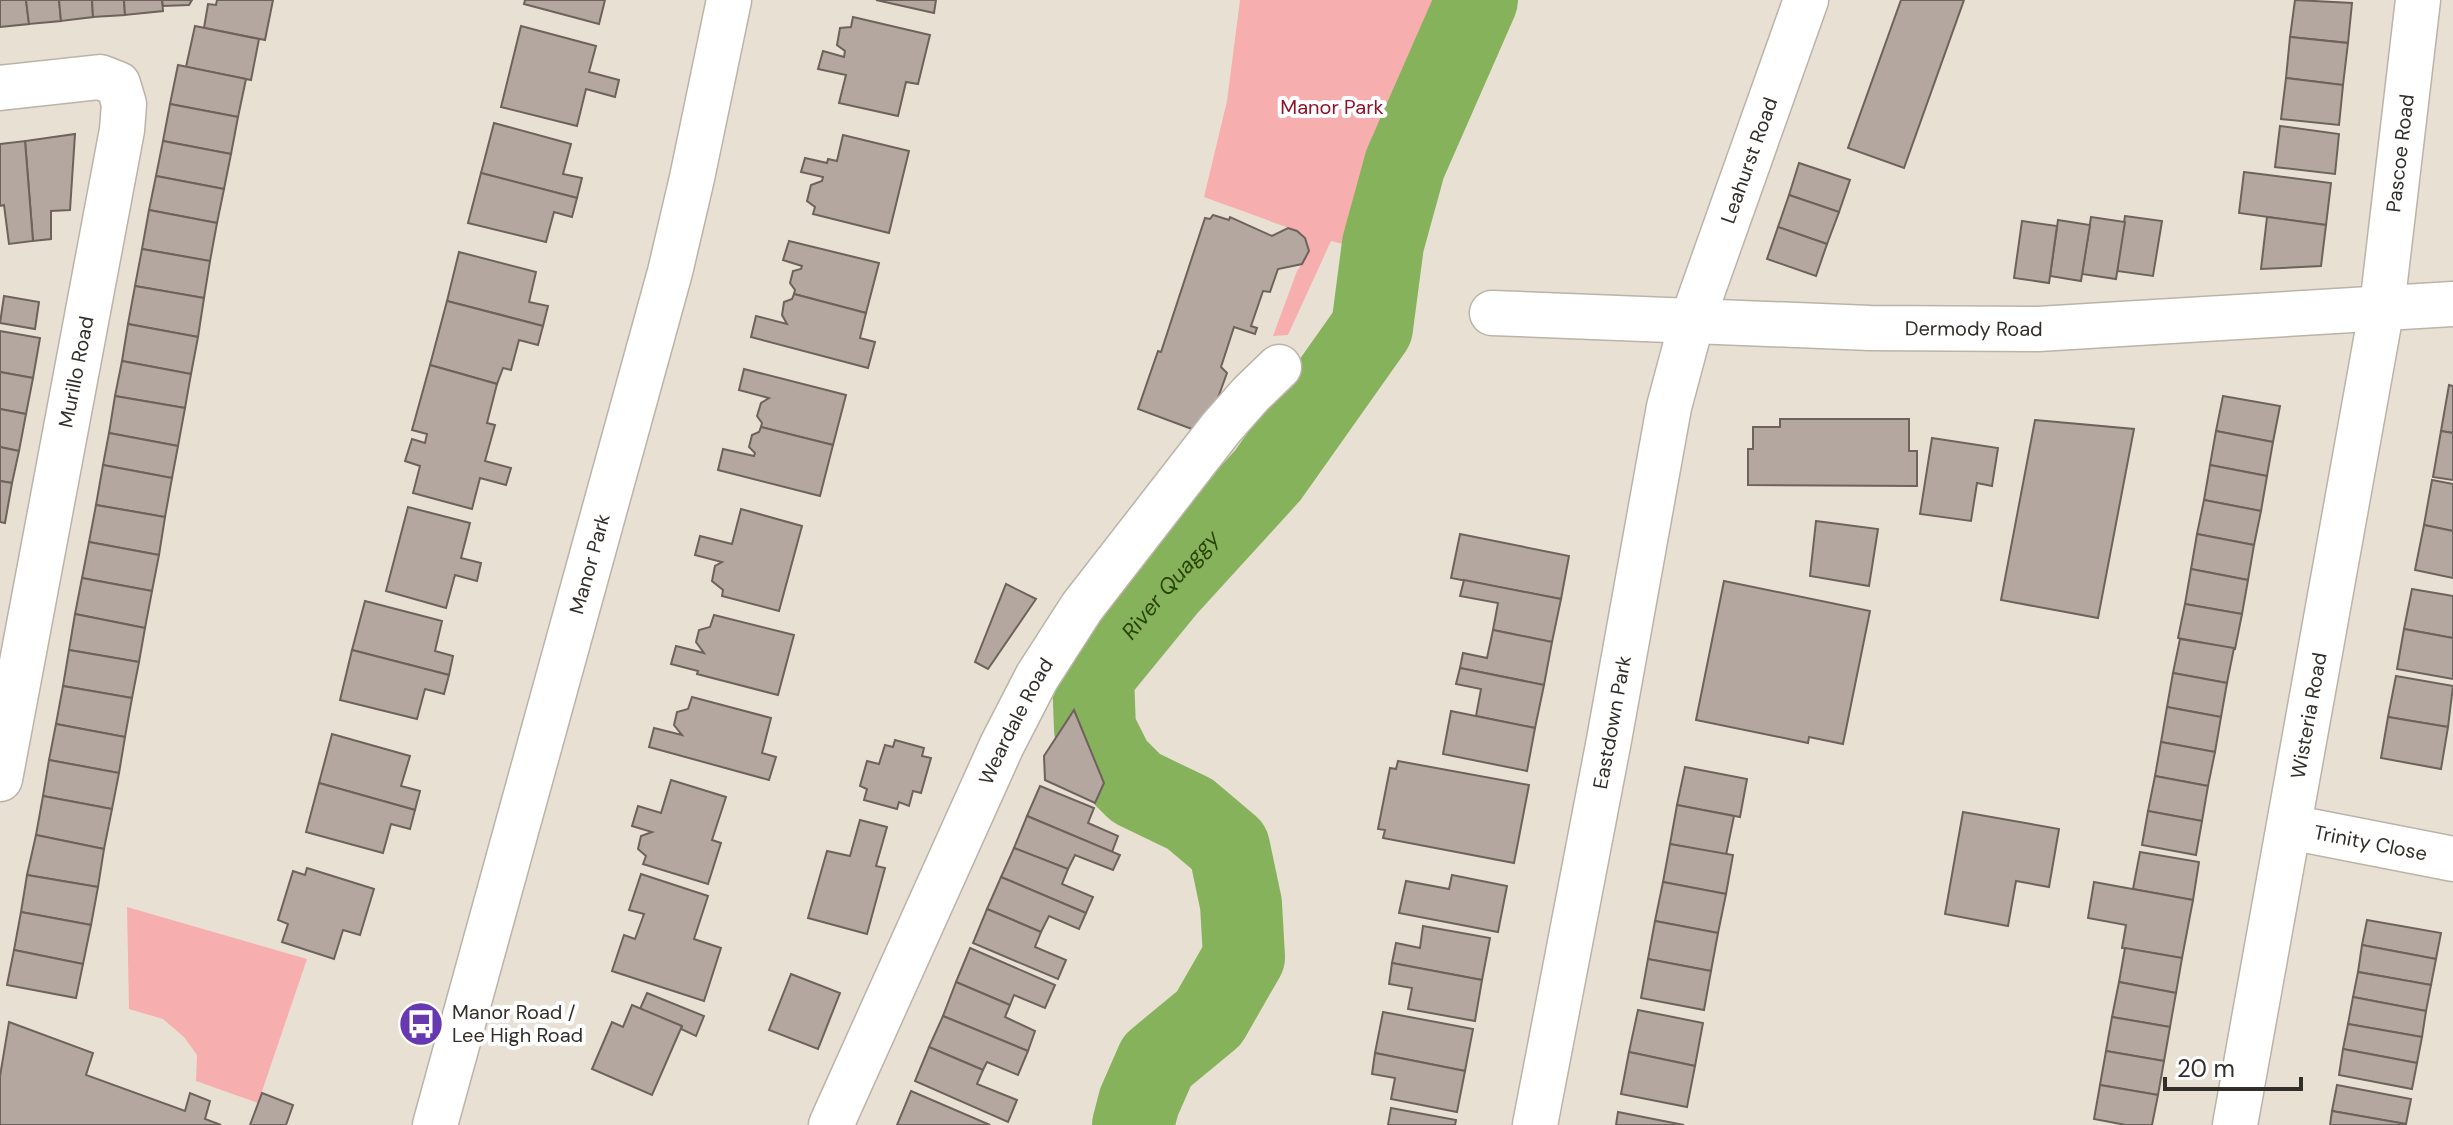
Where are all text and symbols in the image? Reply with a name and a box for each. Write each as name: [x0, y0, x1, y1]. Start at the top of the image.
street label: Pascoe Road: [2380, 93, 2420, 214]
park label: Manor Park: [1280, 94, 1384, 120]
street label: Leahurst Road: [1715, 94, 1783, 227]
street label: Murillo Road: [52, 314, 100, 430]
street label: Dermody Road: [1905, 315, 2043, 342]
street label: Manor Park: [563, 511, 616, 617]
water label: River Quaggy: [1115, 523, 1226, 645]
street label: Wisteria Road: [2284, 650, 2333, 781]
street label: Weardale Road: [973, 653, 1059, 789]
street label: Eastdown Park: [1587, 654, 1637, 791]
street label: Trinity Close: [2312, 819, 2429, 867]
place label: Manor Road / Lee High Road: [452, 999, 583, 1048]
bus stop icon: Manor Road / Lee High Road: [397, 1000, 445, 1048]
scale bar: [2165, 1041, 2301, 1091]
text: 20 m: [2177, 1053, 2235, 1084]

